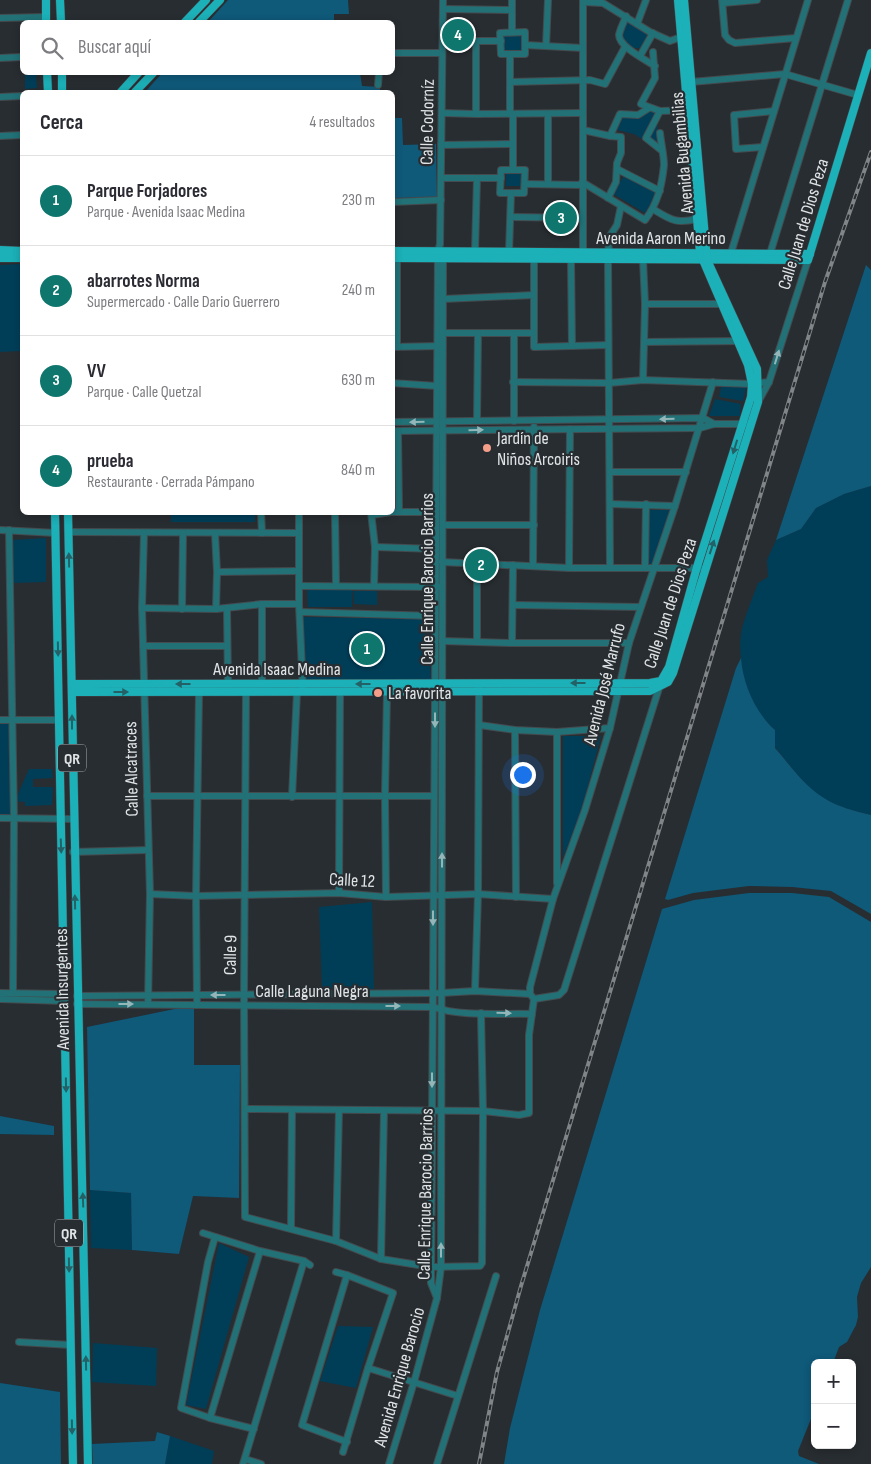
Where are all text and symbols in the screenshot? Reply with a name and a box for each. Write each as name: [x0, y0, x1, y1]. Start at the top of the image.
pin: 4: [442, 16, 474, 54]
search box: [20, 20, 395, 75]
icon: search: [38, 34, 66, 62]
text: Buscar aquí: [78, 36, 151, 59]
street label: Calle Codorníz: [416, 78, 439, 165]
street label: Avenida Bugambilias: [667, 91, 698, 216]
text: Cerca: [40, 110, 83, 135]
text: 4 resultados: [310, 113, 375, 132]
street label: Calle Juan de Dios Peza: [774, 156, 833, 292]
text: Parque Forjadores: [87, 180, 207, 203]
text: 1: [53, 191, 59, 210]
text: 230 m: [342, 191, 375, 210]
pin: 3: [545, 199, 577, 237]
text: Parque · Avenida Isaac Medina: [87, 203, 245, 222]
street label: Avenida Aaron Merino: [595, 228, 726, 249]
text: abarrotes Norma: [87, 270, 200, 293]
text: 2: [52, 281, 60, 300]
text: 240 m: [342, 281, 375, 300]
text: Supermercado · Calle Dario Guerrero: [87, 293, 280, 312]
one-way arrow: [774, 350, 782, 365]
text: VV: [87, 360, 106, 383]
text: 3: [52, 371, 60, 390]
text: 630 m: [341, 371, 375, 390]
text: Parque · Calle Quetzal: [87, 383, 202, 402]
one-way arrow: [659, 415, 675, 423]
one-way arrow: [409, 418, 425, 426]
one-way arrow: [468, 426, 484, 434]
place label: Jardín de Niños Arcoiris: [496, 428, 580, 470]
one-way arrow: [731, 440, 738, 455]
marker: Jardín de Niños Arcoiris: [481, 442, 493, 454]
text: prueba: [87, 450, 134, 473]
text: 4: [52, 461, 60, 480]
text: 840 m: [341, 461, 375, 480]
text: Restaurante · Cerrada Pámpano: [87, 473, 255, 492]
street label: Calle Enrique Barocio Barrios: [417, 493, 438, 665]
street label: Calle Juan de Dios Peza: [640, 535, 701, 671]
one-way arrow: [708, 539, 716, 554]
pin: 2: [465, 546, 497, 584]
one-way arrow: [65, 552, 73, 568]
street label: Avenida José Marrufo: [579, 621, 630, 748]
pin: 1: [351, 630, 383, 668]
one-way arrow: [54, 641, 62, 657]
street label: Avenida Isaac Medina: [212, 659, 341, 680]
one-way arrow: [569, 679, 585, 687]
one-way arrow: [174, 680, 190, 688]
one-way arrow: [354, 680, 370, 688]
place label: La favorita: [388, 683, 451, 704]
marker: La favorita: [372, 687, 384, 699]
one-way arrow: [113, 688, 129, 696]
one-way arrow: [431, 713, 439, 729]
one-way arrow: [68, 714, 76, 730]
street label: Calle Alcatraces: [120, 721, 143, 817]
road number: QR: [58, 744, 86, 771]
your location: [510, 762, 536, 788]
one-way arrow: [57, 838, 65, 854]
one-way arrow: [438, 852, 446, 868]
street label: Calle 12: [328, 869, 376, 892]
one-way arrow: [70, 894, 78, 910]
one-way arrow: [429, 910, 437, 926]
street label: Avenida Insurgentes: [51, 928, 74, 1051]
street label: Calle 9: [220, 935, 241, 975]
street label: Calle Laguna Negra: [255, 981, 369, 1002]
one-way arrow: [209, 991, 225, 999]
one-way arrow: [118, 1000, 134, 1008]
one-way arrow: [386, 1002, 402, 1010]
one-way arrow: [496, 1009, 512, 1017]
one-way arrow: [428, 1073, 436, 1089]
one-way arrow: [63, 1077, 71, 1093]
street label: Calle Enrique Barocio Barrios: [414, 1108, 437, 1280]
one-way arrow: [79, 1192, 87, 1208]
road number: QR: [55, 1220, 83, 1246]
one-way arrow: [437, 1242, 445, 1258]
one-way arrow: [65, 1257, 73, 1273]
street label: Avenida Enrique Barocio: [369, 1305, 429, 1450]
one-way arrow: [82, 1355, 90, 1371]
map controls: [811, 1359, 856, 1449]
button: +: [811, 1359, 856, 1404]
button: −: [811, 1404, 856, 1449]
one-way arrow: [68, 1420, 76, 1436]

